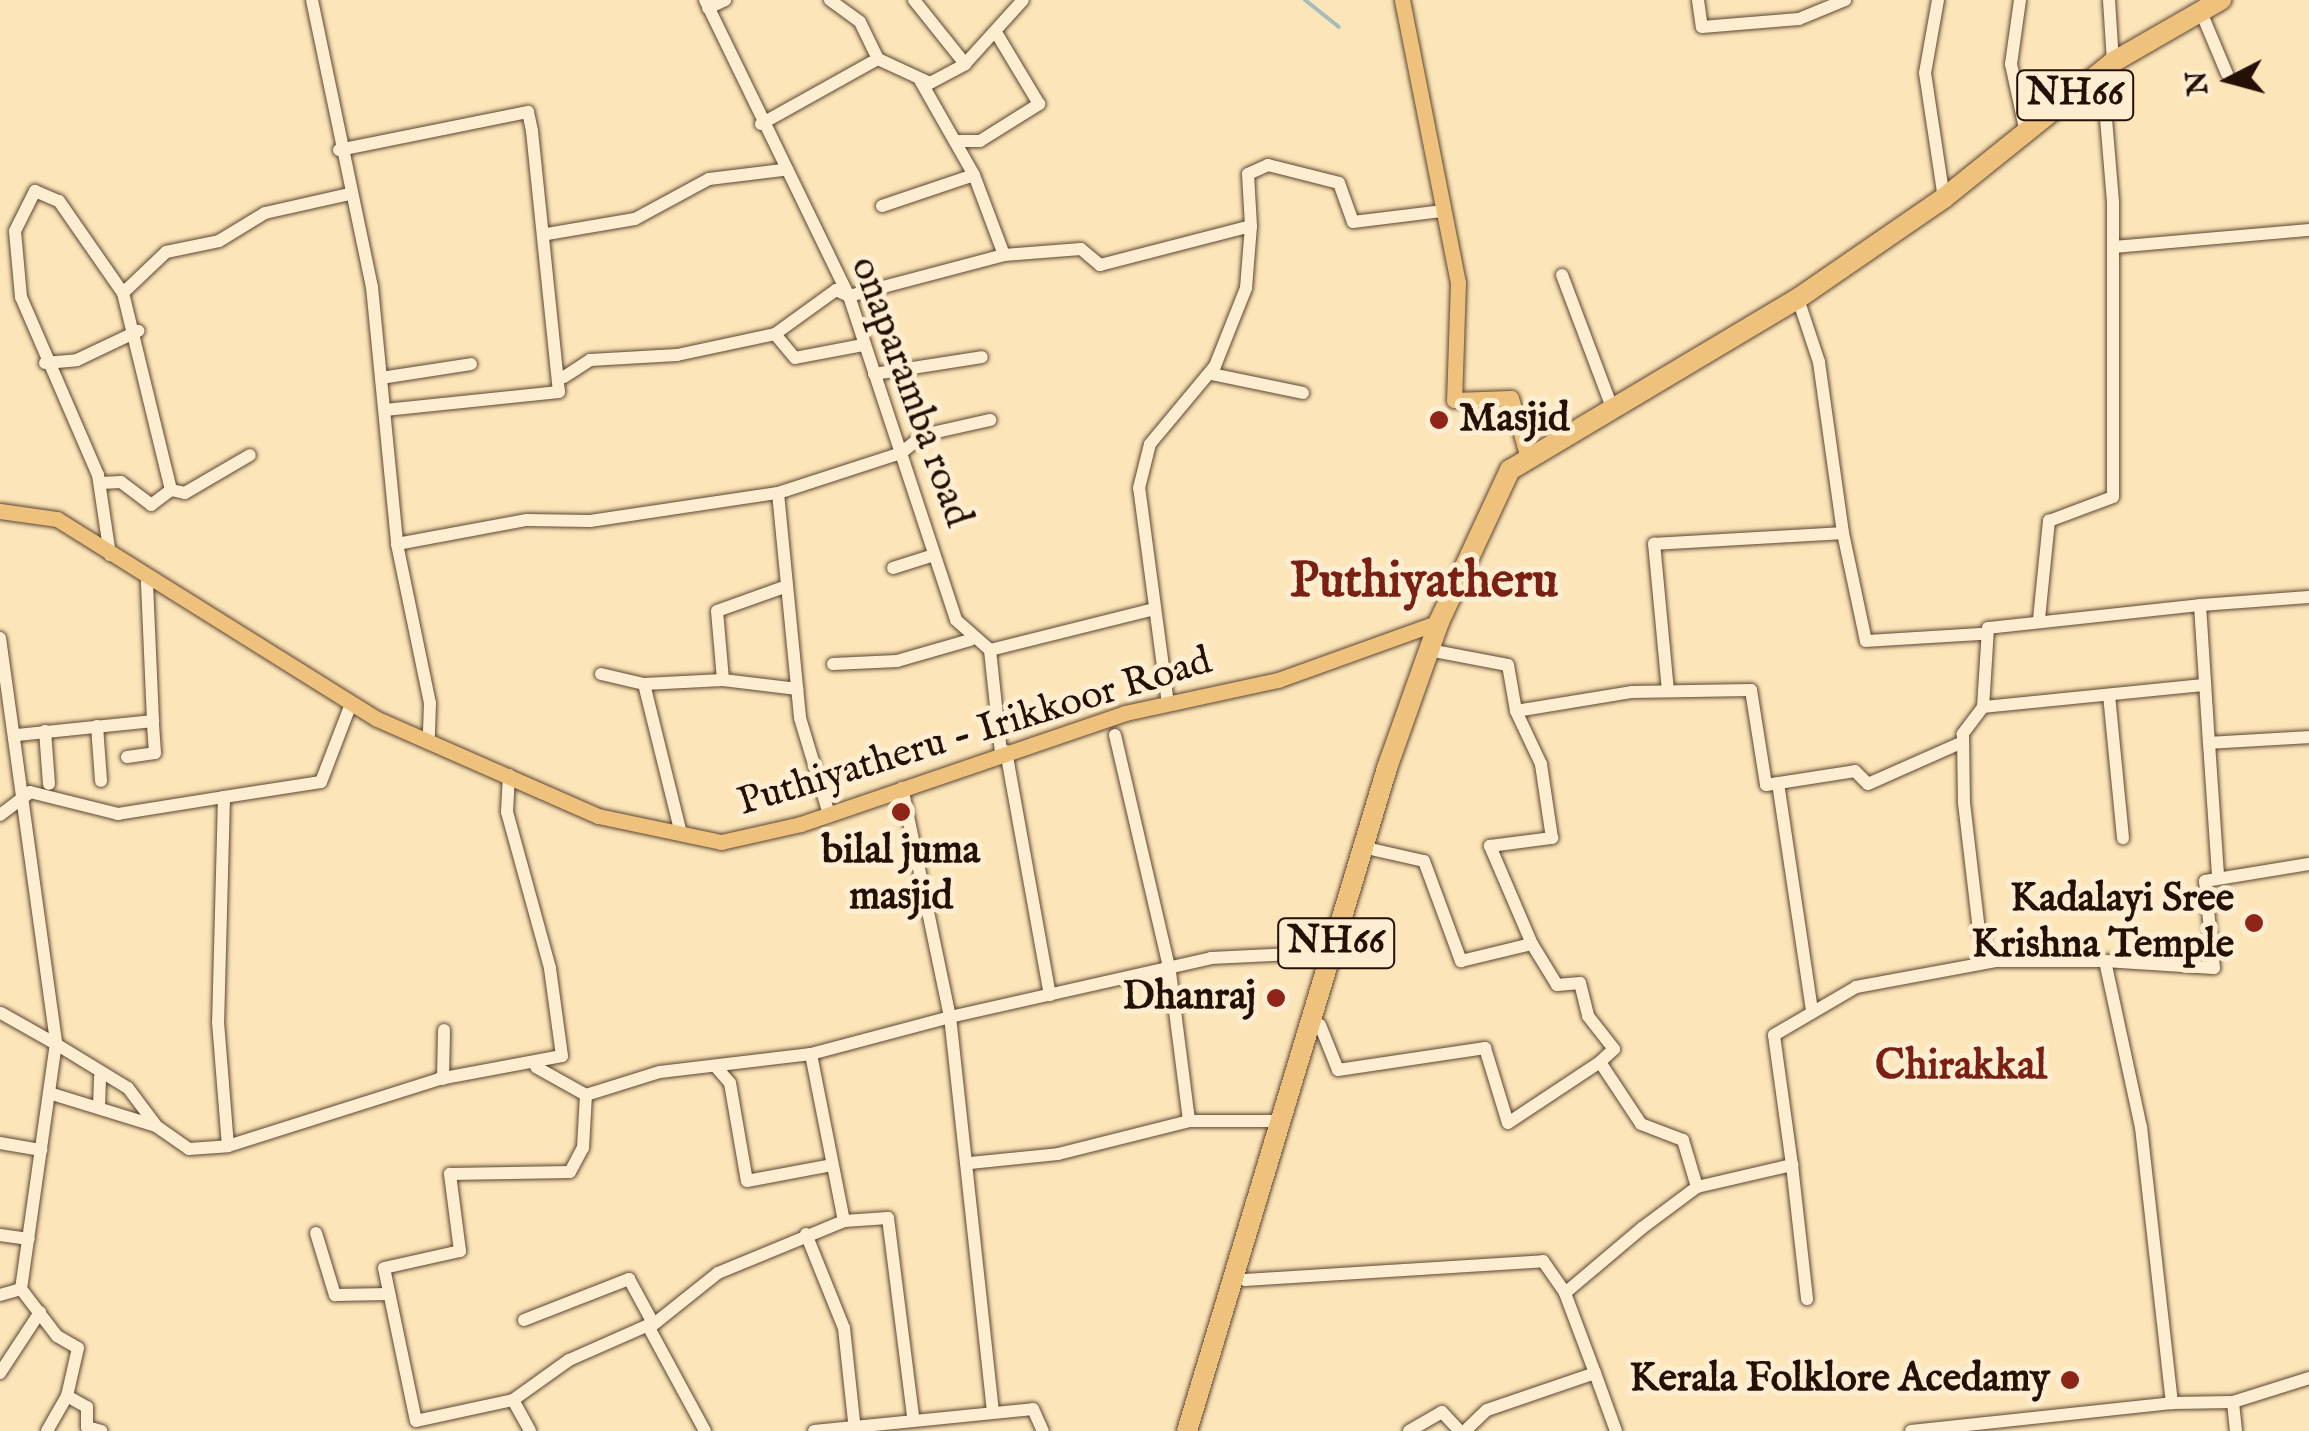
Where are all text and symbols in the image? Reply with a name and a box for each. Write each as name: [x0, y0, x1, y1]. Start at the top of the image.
north arrow: [2179, 30, 2279, 130]
road number: NH66: [2015, 62, 2135, 128]
text: N: [2180, 69, 2217, 97]
street label: onaparamba road: [839, 250, 981, 534]
place label: Masjid: [1459, 396, 1569, 444]
marker: Masjid: [1428, 409, 1450, 431]
district label: Puthiyatheru: [1290, 553, 1558, 613]
street label: Puthiyatheru - Irikkoor Road: [732, 638, 1218, 828]
marker: bilal juma masjid: [890, 801, 912, 823]
place label: bilal juma masjid: [822, 828, 980, 922]
place label: Kadalayi Sree Krishna Temple: [1971, 876, 2234, 970]
road number: NH66: [1276, 910, 1396, 976]
marker: Kadalayi Sree Krishna Temple: [2243, 912, 2265, 934]
place label: Dhanraj: [1123, 974, 1256, 1022]
marker: Dhanraj: [1265, 987, 1287, 1009]
district label: Chirakkal: [1875, 1042, 2047, 1092]
place label: Kerala Folklore Acedamy: [1630, 1356, 2050, 1404]
marker: Kerala Folklore Acedamy: [2059, 1369, 2081, 1391]

